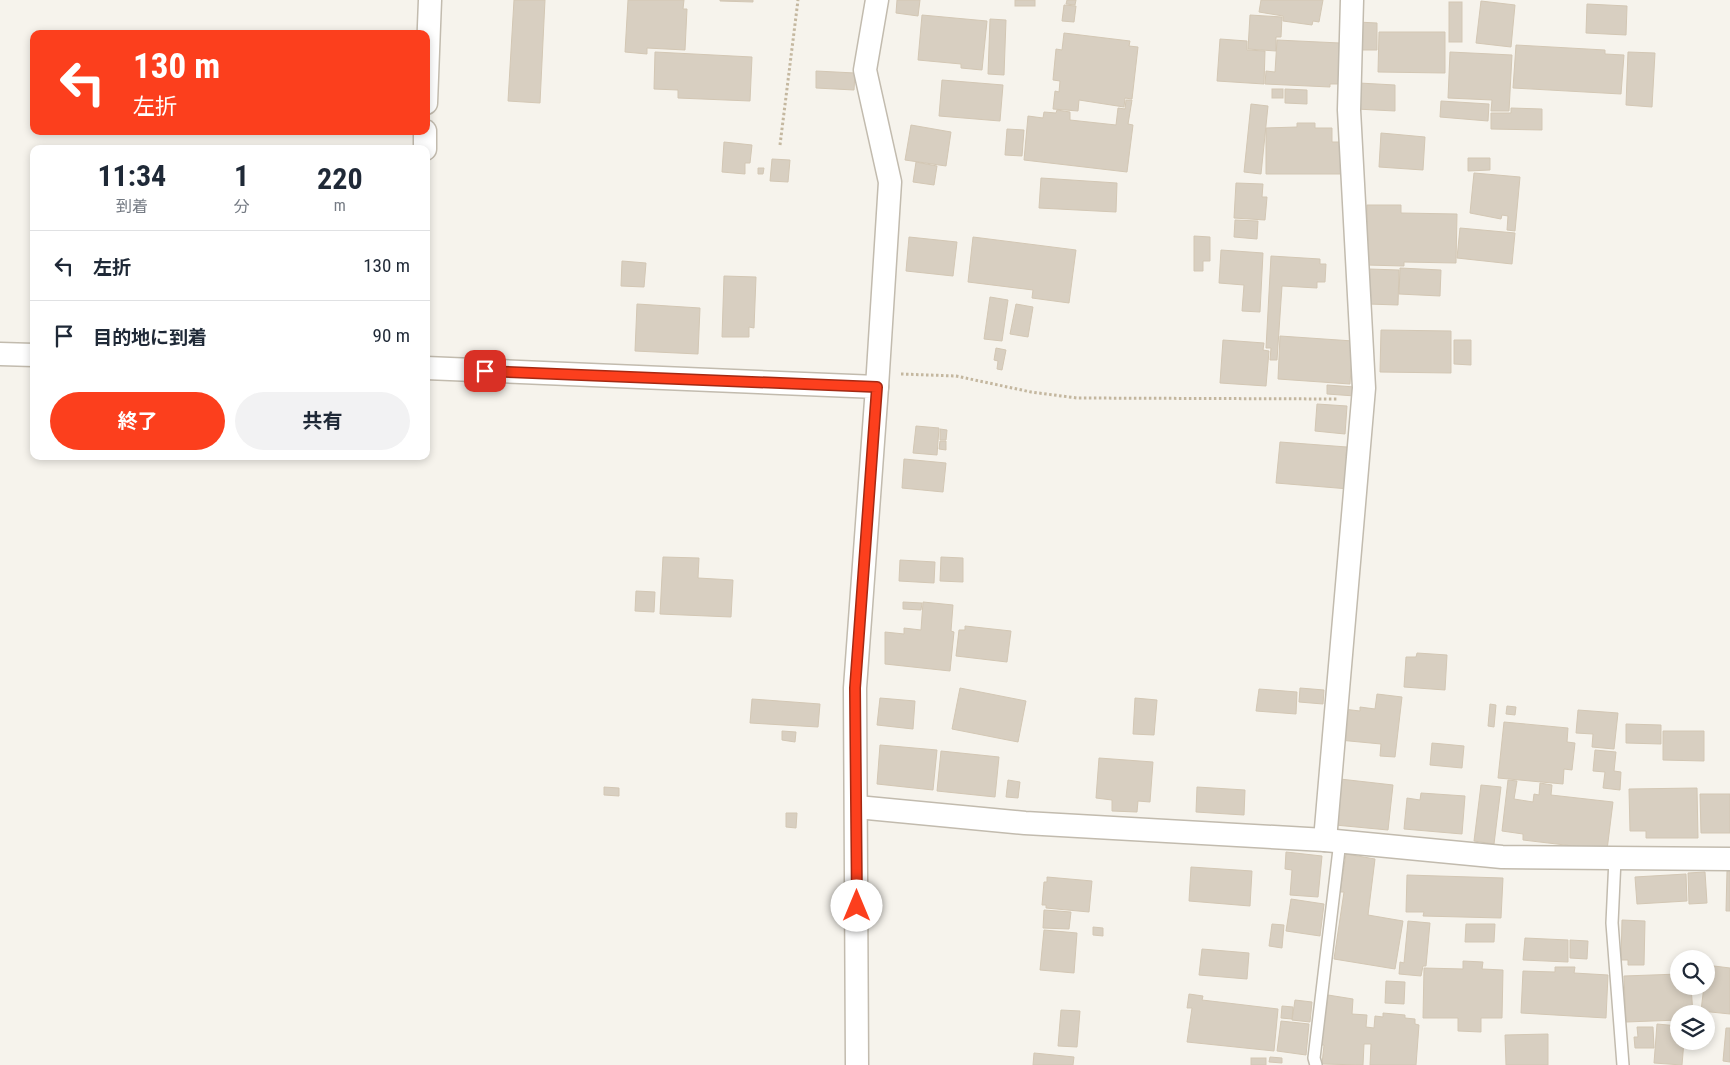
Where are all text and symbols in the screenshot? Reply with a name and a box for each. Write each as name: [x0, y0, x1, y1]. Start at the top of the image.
text: 130 m: [133, 46, 220, 87]
icon: left: [50, 50, 115, 115]
text: 左折: [133, 94, 177, 119]
text: 11:34: [97, 158, 166, 193]
text: 1: [234, 158, 249, 193]
text: 220: [317, 161, 363, 196]
text: m: [334, 196, 346, 215]
text: 到着: [116, 197, 148, 216]
text: 分: [234, 197, 250, 216]
icon: left: [50, 252, 78, 280]
text: 130 m: [363, 254, 410, 277]
text: 左折: [93, 256, 131, 279]
icon: arrive: [50, 322, 78, 350]
text: 90 m: [373, 324, 410, 347]
text: 目的地に到着: [93, 326, 207, 349]
pin: [464, 350, 506, 392]
icon: arrive: [471, 357, 499, 385]
button: 終了: [50, 392, 225, 450]
button: 共有: [235, 392, 410, 450]
position arrow: [830, 879, 882, 931]
map controls: [1670, 950, 1715, 1050]
button: search: [1670, 950, 1715, 995]
button: layers: [1670, 1005, 1715, 1050]

